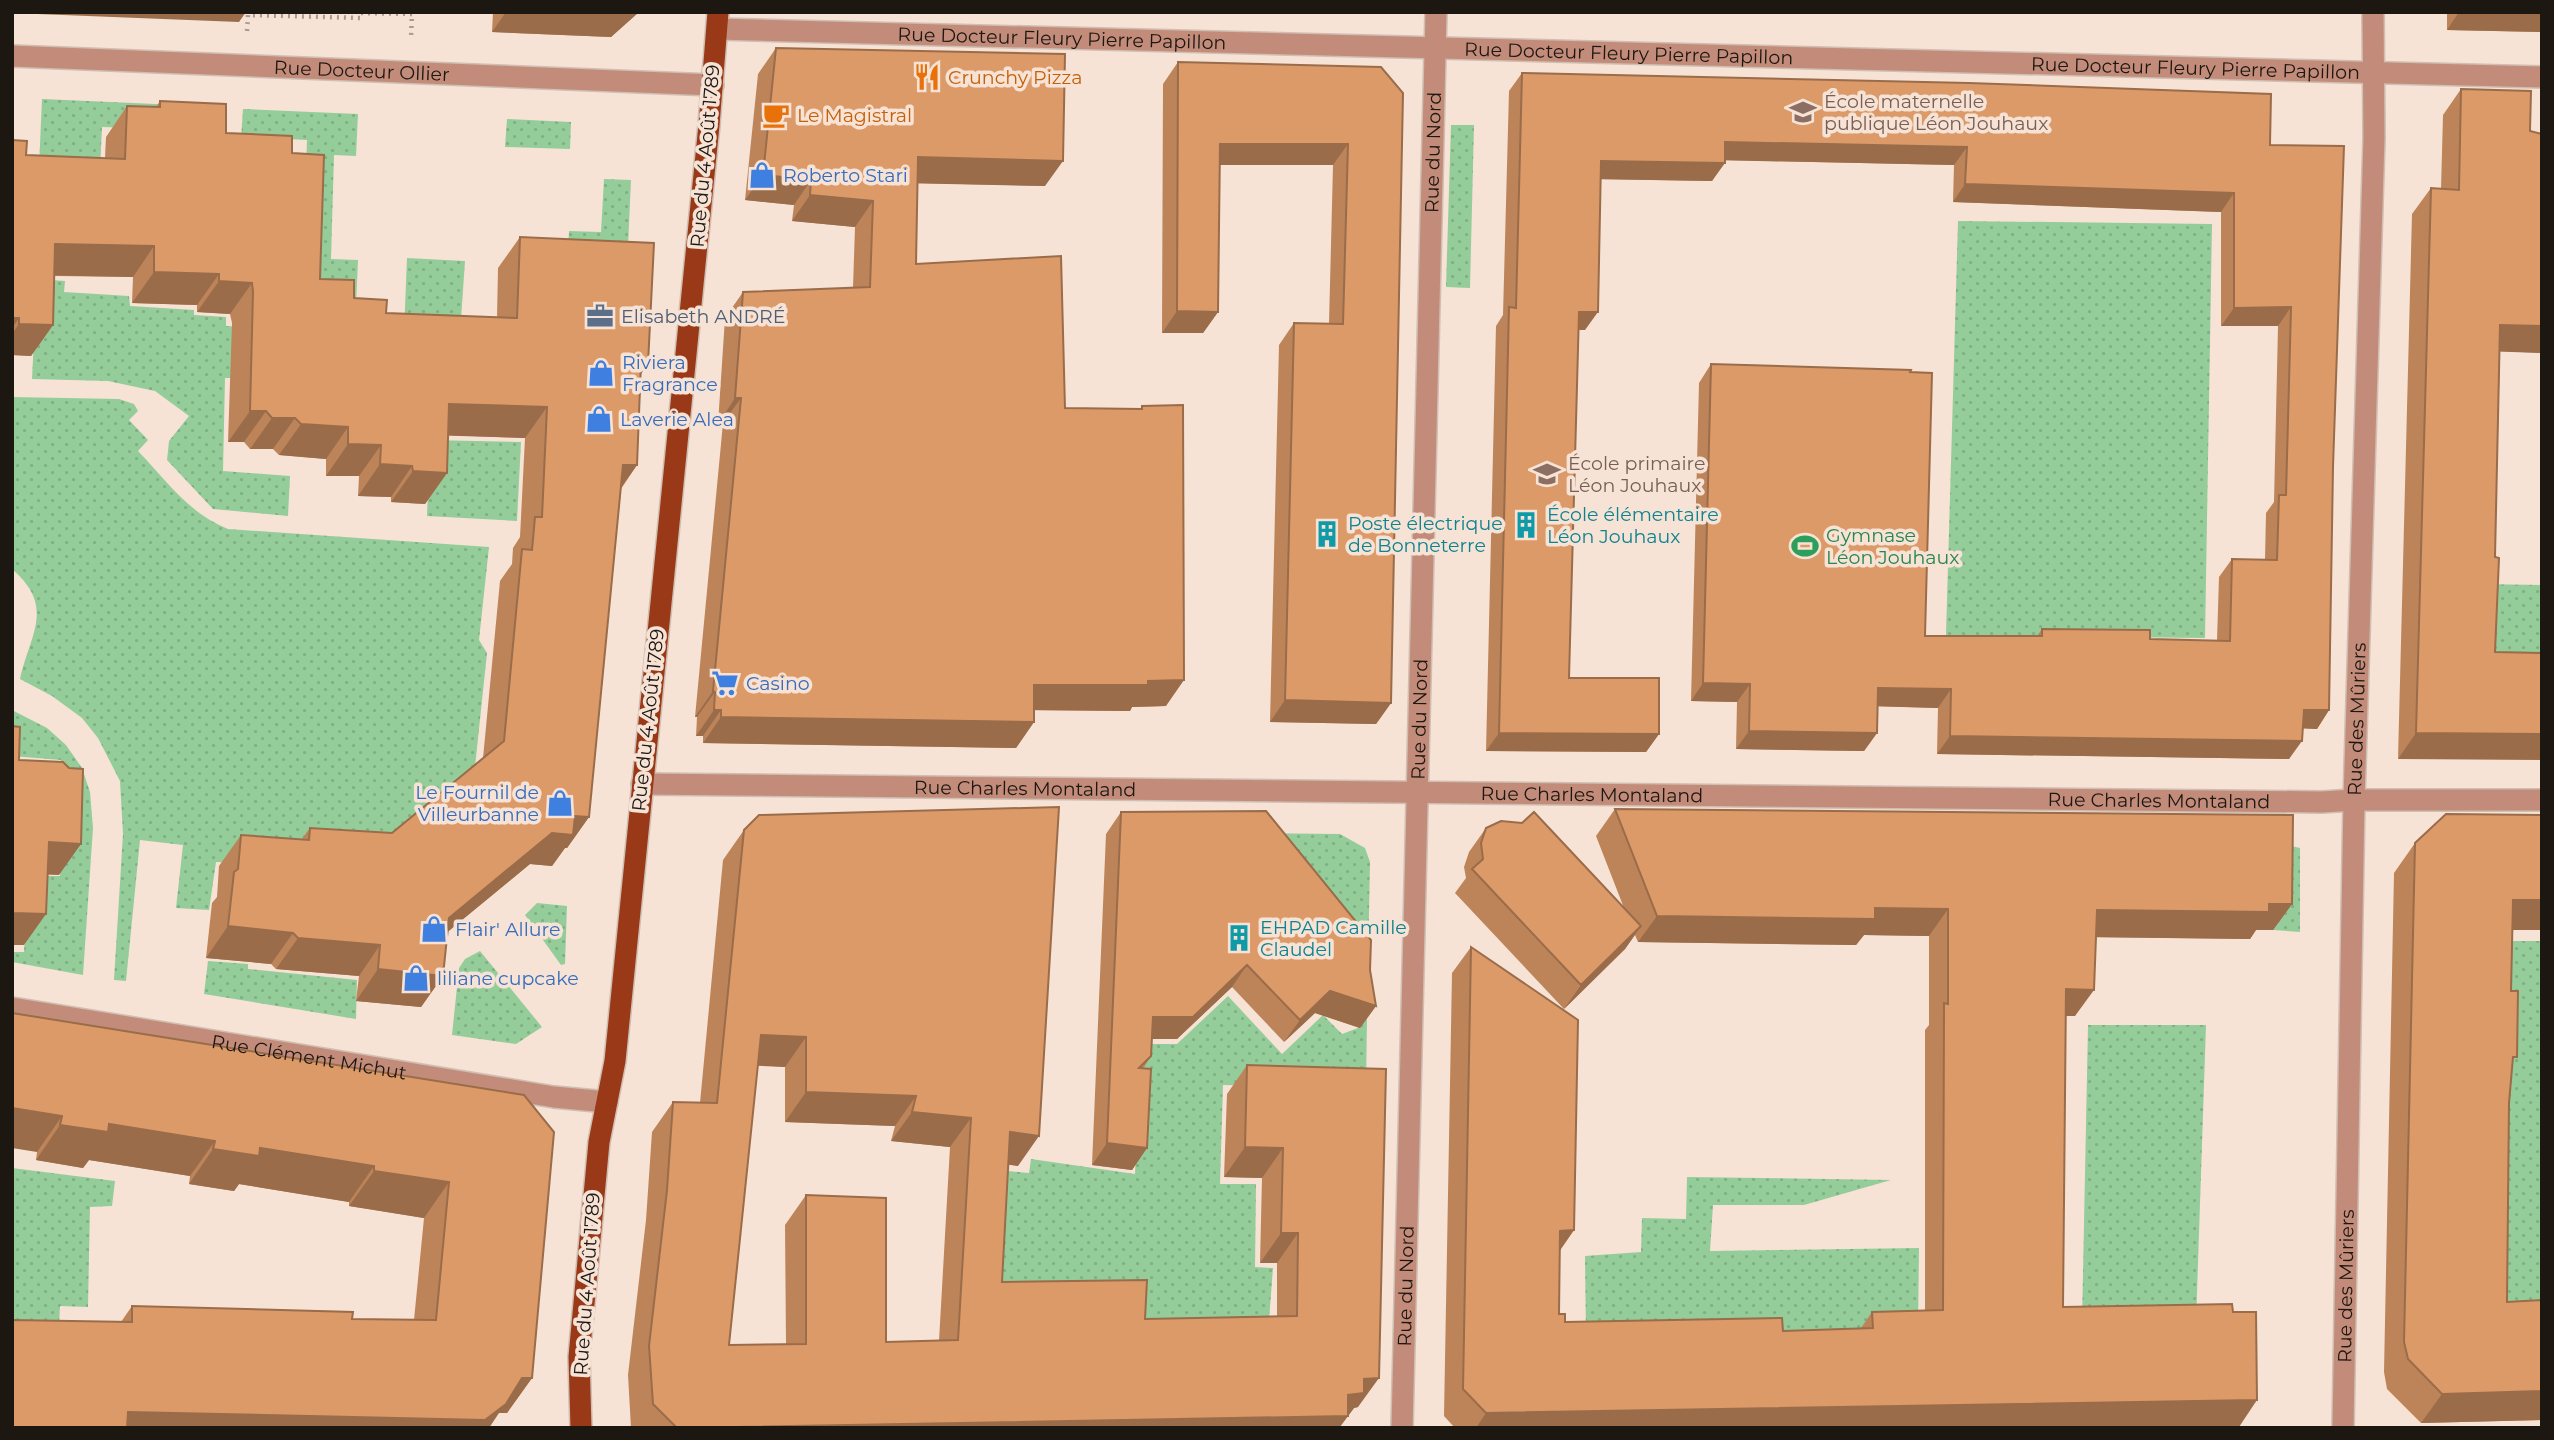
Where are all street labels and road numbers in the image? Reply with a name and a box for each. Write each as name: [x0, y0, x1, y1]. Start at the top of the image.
street label: Rue Docteur Fleury Pierre Papillon: [897, 22, 1227, 54]
street label: Rue Docteur Fleury Pierre Papillon: [1464, 37, 1794, 69]
street label: Rue Docteur Fleury Pierre Papillon: [2031, 52, 2360, 84]
street label: Rue Docteur Ollier: [273, 55, 450, 86]
street label: Rue du 4 Août 1789: [686, 64, 724, 248]
street label: Rue du Nord: [1420, 91, 1446, 213]
street label: Rue du 4 Août 1789: [627, 628, 669, 812]
street label: Rue des Mûriers: [2343, 642, 2370, 796]
street label: Rue du Nord: [1406, 658, 1432, 780]
street label: Rue Charles Montaland: [914, 775, 1136, 801]
street label: Rue Charles Montaland: [1481, 781, 1703, 807]
street label: Rue Charles Montaland: [2048, 788, 2270, 813]
street label: Rue Clément Michut: [210, 1029, 409, 1084]
street label: Rue du 4 Août 1789: [569, 1192, 605, 1376]
street label: Rue des Mûriers: [2333, 1209, 2358, 1363]
street label: Rue du Nord: [1392, 1225, 1418, 1347]

